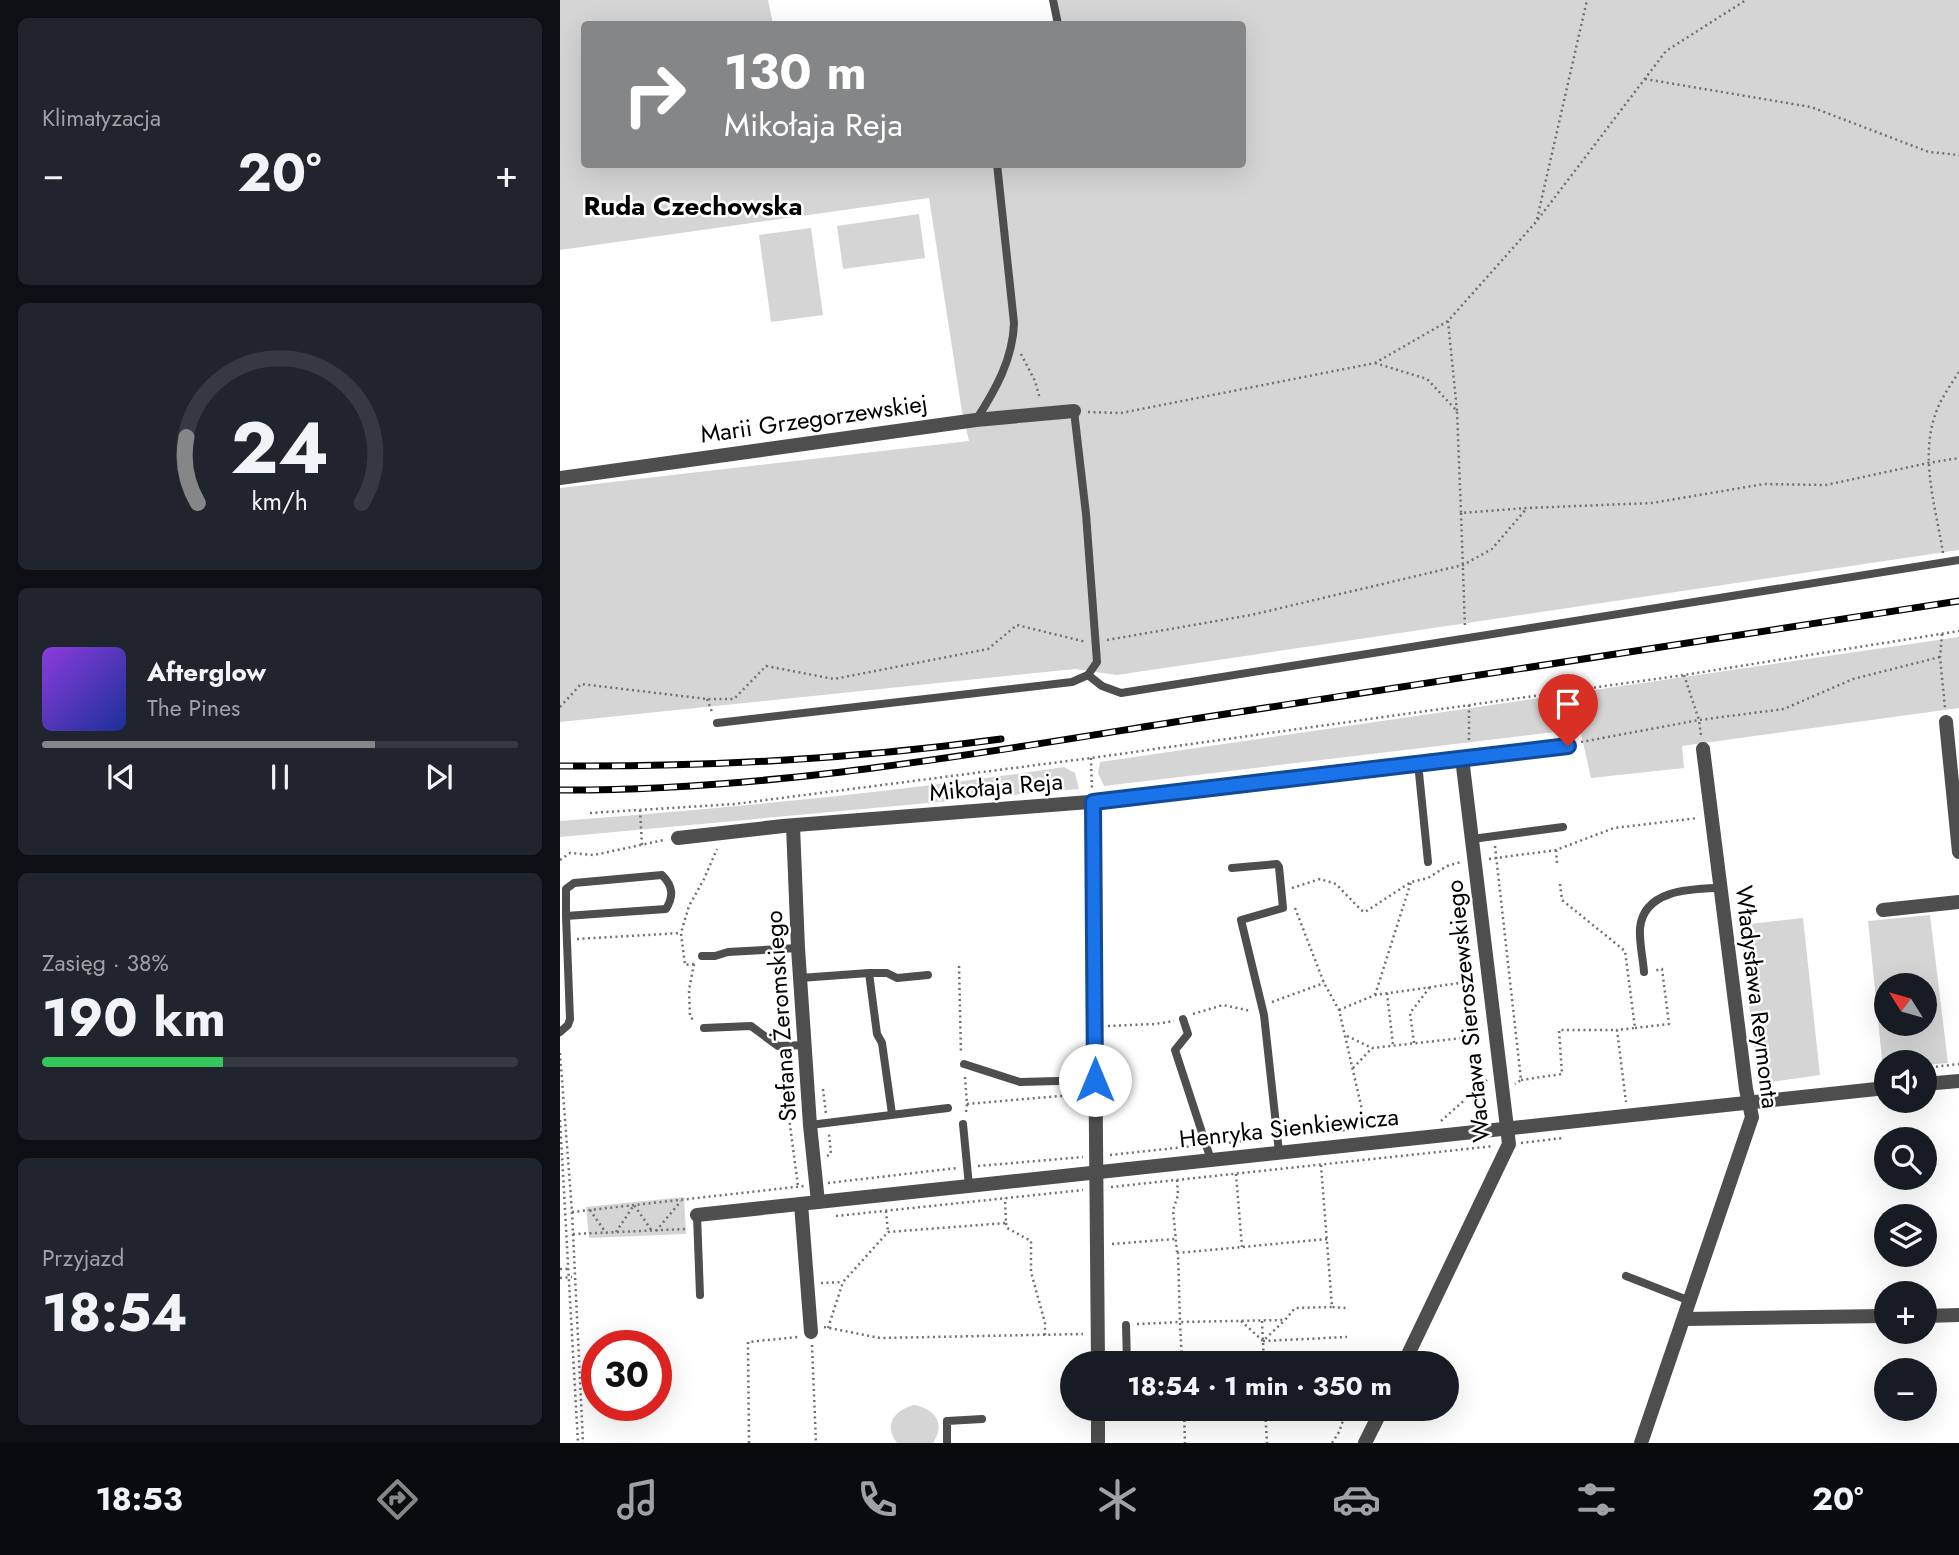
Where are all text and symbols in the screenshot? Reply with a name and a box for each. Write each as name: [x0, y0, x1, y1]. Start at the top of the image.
text: 130 m: [724, 37, 867, 107]
icon: right: [609, 49, 700, 140]
text: Klimatyzacja: [42, 101, 161, 135]
text: Mikołaja Reja: [724, 102, 903, 148]
text: 20°: [238, 135, 322, 211]
text: −: [42, 146, 64, 201]
text: +: [495, 146, 518, 201]
district label: Ruda Czechowska: [583, 187, 803, 225]
street label: Marii Grzegorzewskiej: [698, 385, 930, 452]
text: 24: [231, 395, 329, 500]
text: km/h: [252, 482, 308, 518]
text: Afterglow: [147, 653, 266, 691]
pin: [1538, 674, 1598, 746]
icon: arrive: [1549, 685, 1587, 723]
text: The Pines: [147, 691, 240, 725]
icon: previous: [102, 758, 140, 796]
icon: pause: [261, 758, 299, 796]
icon: next: [420, 758, 458, 796]
street label: Mikołaja Reja: [928, 763, 1064, 810]
street label: Wacława Sieroszewskiego: [1436, 878, 1499, 1144]
street label: Władysława Reymonta: [1726, 883, 1789, 1110]
street label: Stefana Żeromskiego: [756, 909, 805, 1123]
text: Zasięg · 38%: [42, 946, 169, 980]
north arrow: [1874, 973, 1937, 1036]
map controls: [1874, 973, 1937, 1421]
text: 190 km: [42, 980, 226, 1056]
position arrow: [1058, 1043, 1132, 1117]
button: sound: [1874, 1050, 1937, 1113]
street label: Henryka Sienkiewicza: [1177, 1099, 1401, 1156]
button: search: [1874, 1127, 1937, 1190]
button: layers: [1874, 1204, 1937, 1267]
text: Przyjazd: [42, 1241, 124, 1275]
text: 18:54: [42, 1275, 188, 1351]
button: +: [1874, 1281, 1937, 1344]
speed limit sign: 30: [581, 1330, 672, 1421]
button: −: [1874, 1358, 1937, 1421]
text: 18:54 · 1 min · 350 m: [1127, 1367, 1392, 1405]
icon: directions: [373, 1475, 422, 1524]
icon: music: [613, 1475, 662, 1524]
icon: phone: [853, 1475, 902, 1524]
icon: climate: [1093, 1475, 1142, 1524]
icon: car: [1332, 1475, 1381, 1524]
icon: filters: [1572, 1475, 1621, 1524]
text: 18:53: [95, 1476, 183, 1522]
text: 20°: [1812, 1476, 1864, 1522]

